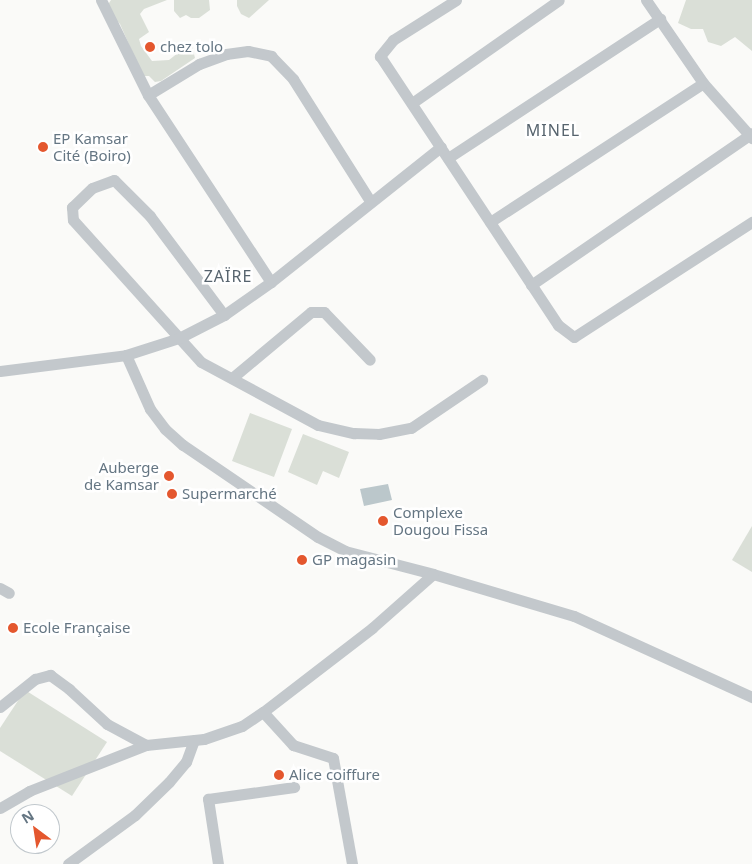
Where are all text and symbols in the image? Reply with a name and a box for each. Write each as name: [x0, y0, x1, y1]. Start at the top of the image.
place label: chez tolo: [160, 38, 223, 56]
marker: chez tolo: [144, 41, 156, 53]
district label: MINEL: [525, 120, 581, 140]
place label: EP Kamsar Cité (Boiro): [53, 129, 131, 164]
marker: EP Kamsar Cité (Boiro): [37, 141, 49, 153]
district label: ZAÏRE: [203, 266, 253, 286]
place label: Auberge de Kamsar: [84, 458, 159, 493]
marker: Auberge de Kamsar: [163, 470, 175, 482]
place label: Supermarché: [182, 485, 277, 503]
marker: Supermarché: [166, 488, 178, 500]
place label: Complexe Dougou Fissa: [393, 503, 488, 538]
marker: Complexe Dougou Fissa: [377, 515, 389, 527]
place label: GP magasin: [312, 551, 396, 569]
marker: GP magasin: [296, 554, 308, 566]
place label: Ecole Française: [23, 619, 130, 637]
marker: Ecole Française: [7, 622, 19, 634]
place label: Alice coiffure: [289, 766, 380, 784]
marker: Alice coiffure: [273, 769, 285, 781]
north arrow: [10, 804, 60, 854]
text: N: [18, 805, 37, 828]

